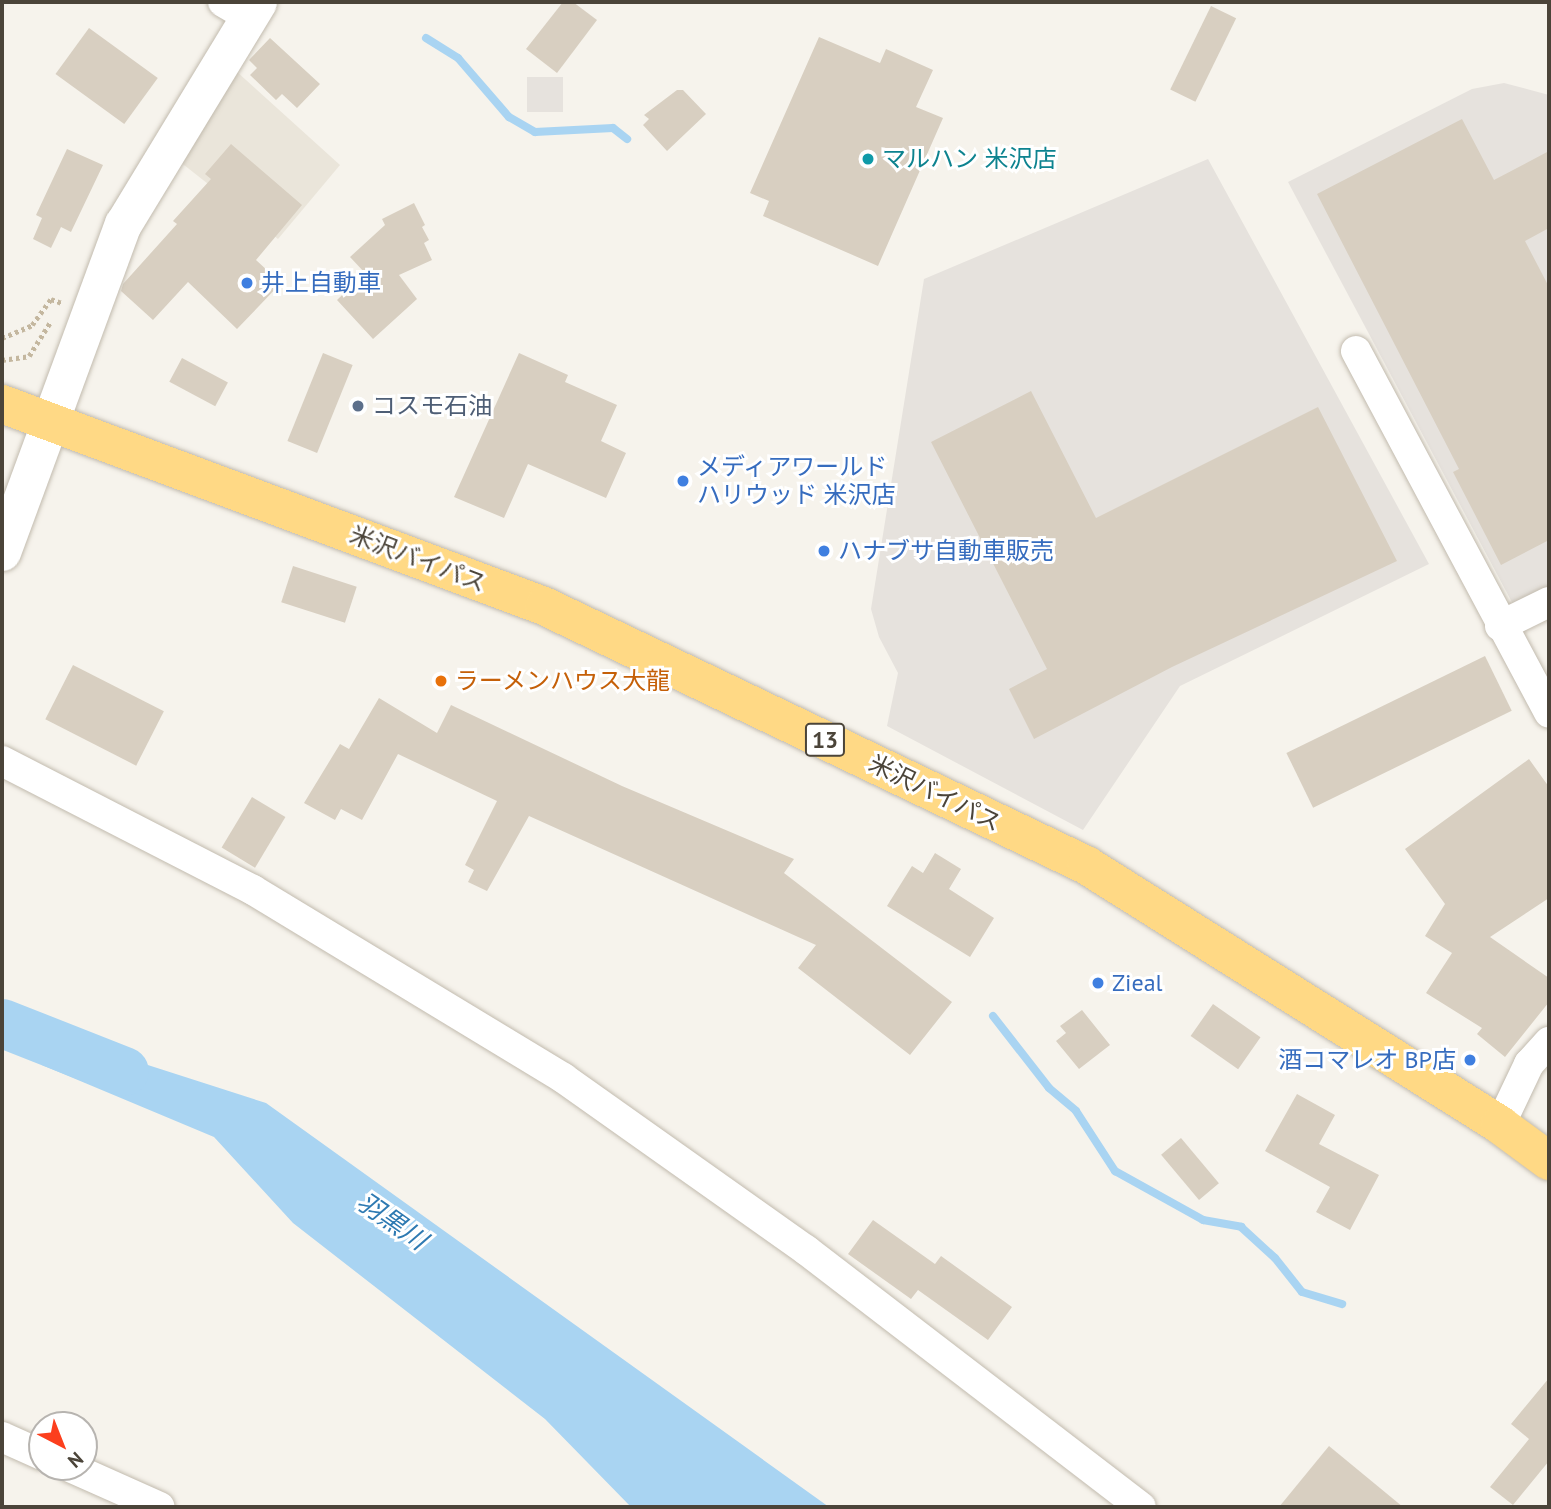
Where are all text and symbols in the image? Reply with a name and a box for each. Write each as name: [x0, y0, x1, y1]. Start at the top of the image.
place label: マルハン 米沢店: [882, 145, 1056, 173]
marker: マルハン 米沢店: [860, 151, 876, 167]
place label: 井上自動車: [261, 269, 381, 297]
marker: 井上自動車: [239, 275, 255, 291]
place label: コスモ石油: [372, 392, 492, 420]
marker: コスモ石油: [350, 398, 366, 414]
place label: メディアワールド ハリウッド 米沢店: [697, 453, 895, 509]
marker: メディアワールド ハリウッド 米沢店: [675, 473, 691, 489]
street label: 米沢バイパス: [346, 520, 490, 598]
place label: ハナブサ自動車販売: [838, 537, 1054, 565]
marker: ハナブサ自動車販売: [816, 543, 832, 559]
place label: ラーメンハウス大龍: [455, 667, 671, 695]
marker: ラーメンハウス大龍: [433, 673, 449, 689]
road number: 13: [804, 720, 846, 760]
street label: 米沢バイパス: [864, 748, 1006, 838]
place label: Zieal: [1112, 969, 1163, 997]
marker: Zieal: [1090, 975, 1106, 991]
place label: 酒コマレオ BP店: [1278, 1046, 1456, 1074]
marker: 酒コマレオ BP店: [1462, 1052, 1478, 1068]
water label: 羽黒川: [351, 1186, 433, 1256]
north arrow: [28, 1411, 98, 1481]
text: N: [63, 1447, 88, 1473]

